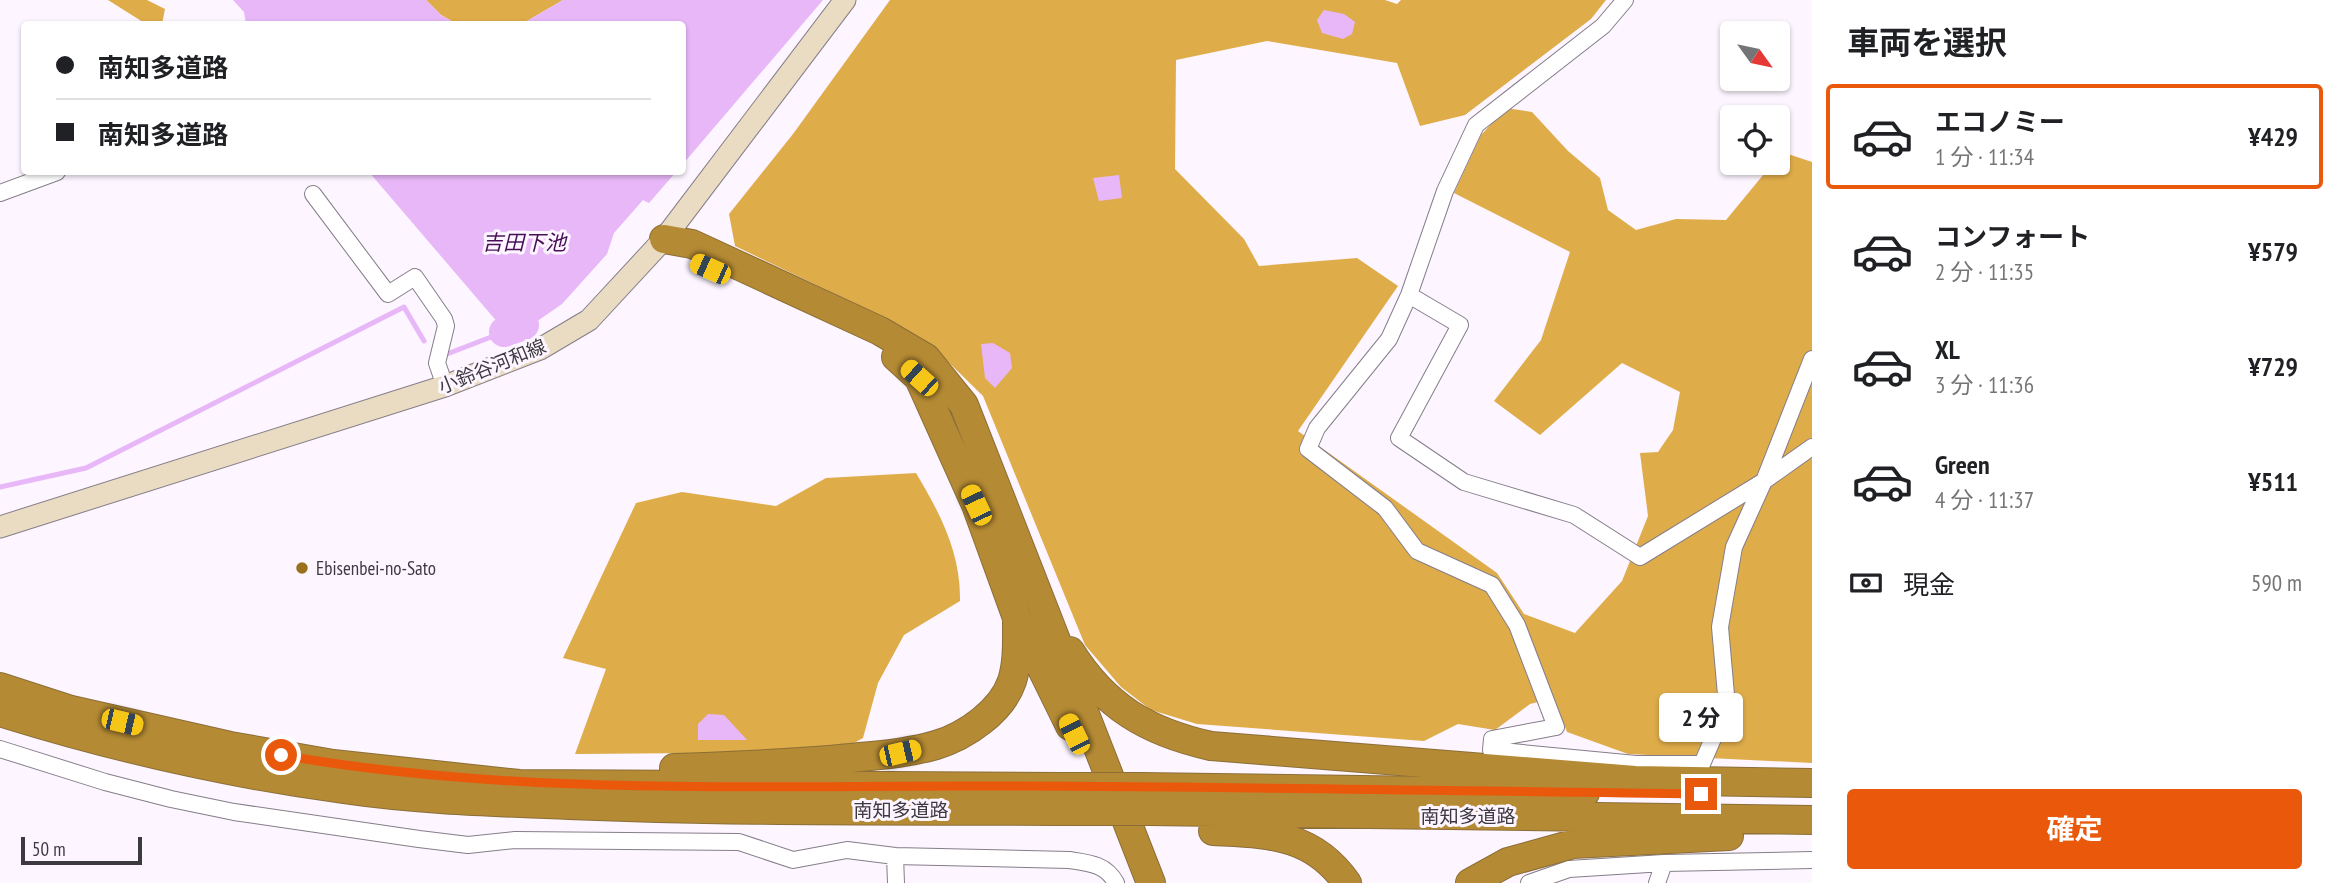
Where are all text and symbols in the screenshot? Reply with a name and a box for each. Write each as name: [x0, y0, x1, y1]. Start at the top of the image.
north arrow: [1720, 21, 1790, 91]
map controls: [1720, 21, 1790, 175]
text: 車両を選択: [1847, 21, 2007, 63]
text: 南知多道路: [98, 51, 228, 84]
button: locate: [1720, 105, 1790, 175]
icon: car: [1851, 105, 1914, 168]
text: エコノミー: [1935, 105, 2065, 138]
text: 南知多道路: [98, 118, 228, 151]
text: ¥429: [2248, 120, 2298, 153]
text: 1 分 · 11:34: [1935, 142, 2034, 171]
icon: car: [1851, 220, 1914, 283]
text: コンフォート: [1935, 220, 2090, 253]
water label: 吉田下池: [482, 229, 568, 256]
text: ¥579: [2248, 235, 2298, 268]
car: [687, 251, 734, 287]
text: 2 分 · 11:35: [1935, 257, 2034, 286]
text: XL: [1935, 333, 1960, 366]
street label: 小鈴谷河和線: [435, 334, 549, 398]
icon: car: [1851, 335, 1914, 398]
text: ¥729: [2248, 350, 2298, 383]
car: [897, 356, 942, 400]
text: 3 分 · 11:36: [1935, 370, 2034, 399]
text: Green: [1935, 448, 1990, 481]
icon: car: [1851, 450, 1914, 513]
text: ¥511: [2248, 465, 2298, 498]
car: [958, 482, 995, 528]
text: 4 分 · 11:37: [1935, 485, 2034, 514]
place label: Ebisenbei-no-Sato: [316, 556, 436, 580]
marker: Ebisenbei-no-Sato: [294, 560, 310, 576]
icon: cash: [1847, 564, 1885, 602]
text: 現金: [1903, 568, 1955, 601]
text: 590 m: [2251, 568, 2302, 597]
callout: 2 分: [1659, 692, 1743, 742]
text: 2 分: [1682, 703, 1720, 732]
car: [100, 707, 145, 737]
car: [1056, 711, 1093, 757]
car: [878, 738, 923, 768]
route start: [265, 739, 297, 771]
route end: [1685, 778, 1717, 810]
button: 確定: [1847, 789, 2302, 869]
street label: 南知多道路: [853, 798, 949, 822]
street label: 南知多道路: [1420, 804, 1516, 828]
scale bar: [21, 834, 142, 866]
text: 50 m: [32, 837, 66, 861]

